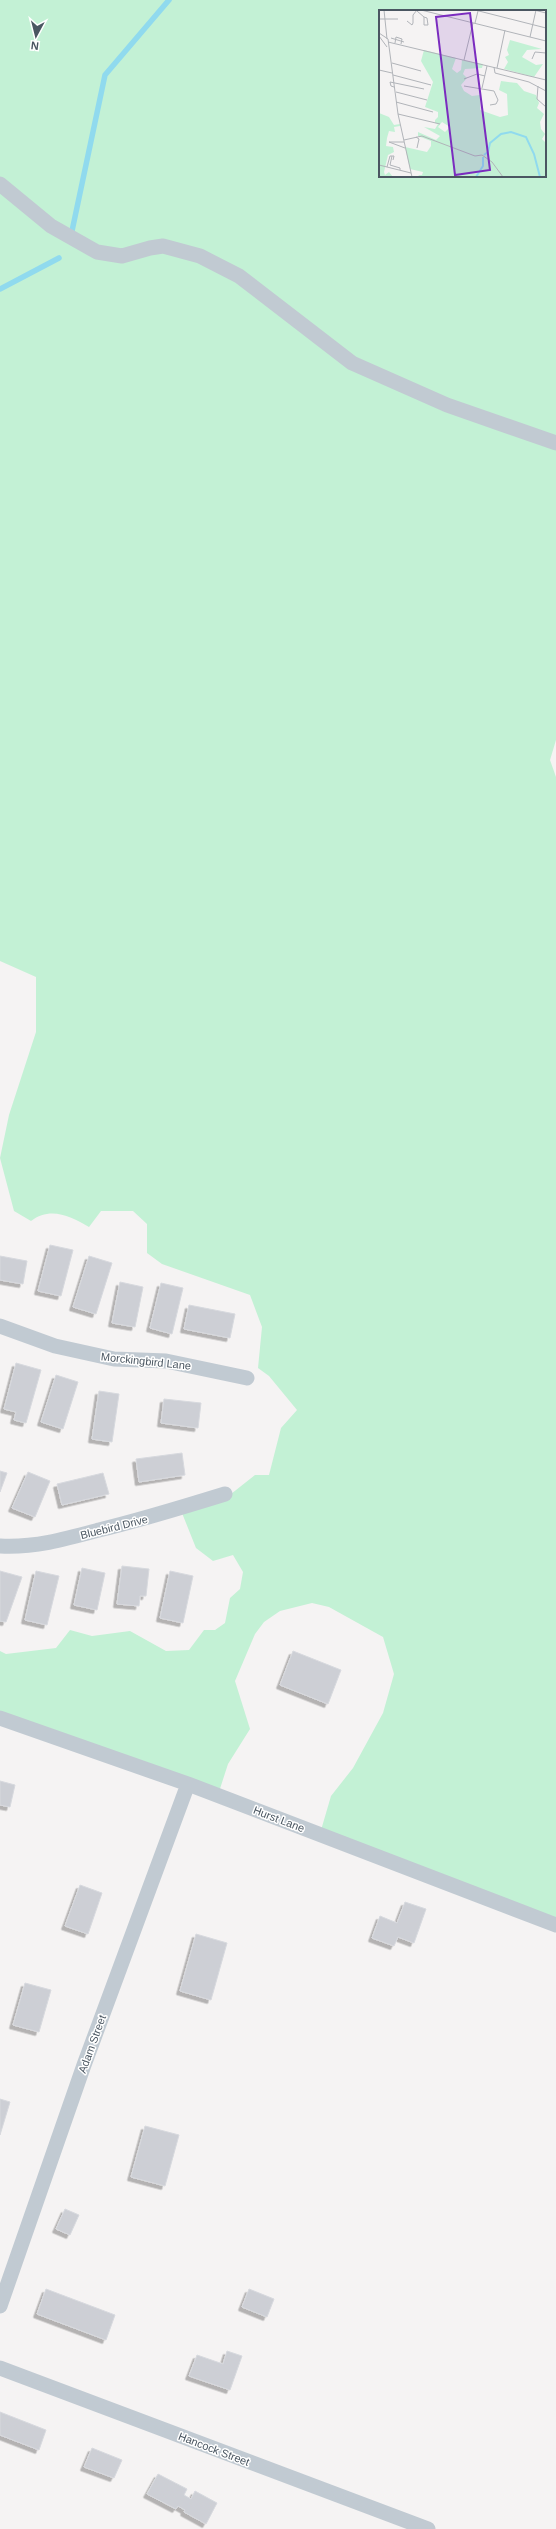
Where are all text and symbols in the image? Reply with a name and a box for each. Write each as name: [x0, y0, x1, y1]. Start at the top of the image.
inset map: [379, 10, 546, 177]
north arrow: [16, 16, 56, 56]
text: N: [30, 39, 39, 52]
street label: Morckingbird Lane: [100, 1350, 192, 1372]
street label: Bluebird Drive: [79, 1513, 149, 1541]
street label: Hurst Lane: [252, 1804, 306, 1834]
street label: Adam Street: [76, 2013, 108, 2075]
street label: Hancock Street: [177, 2430, 251, 2468]

